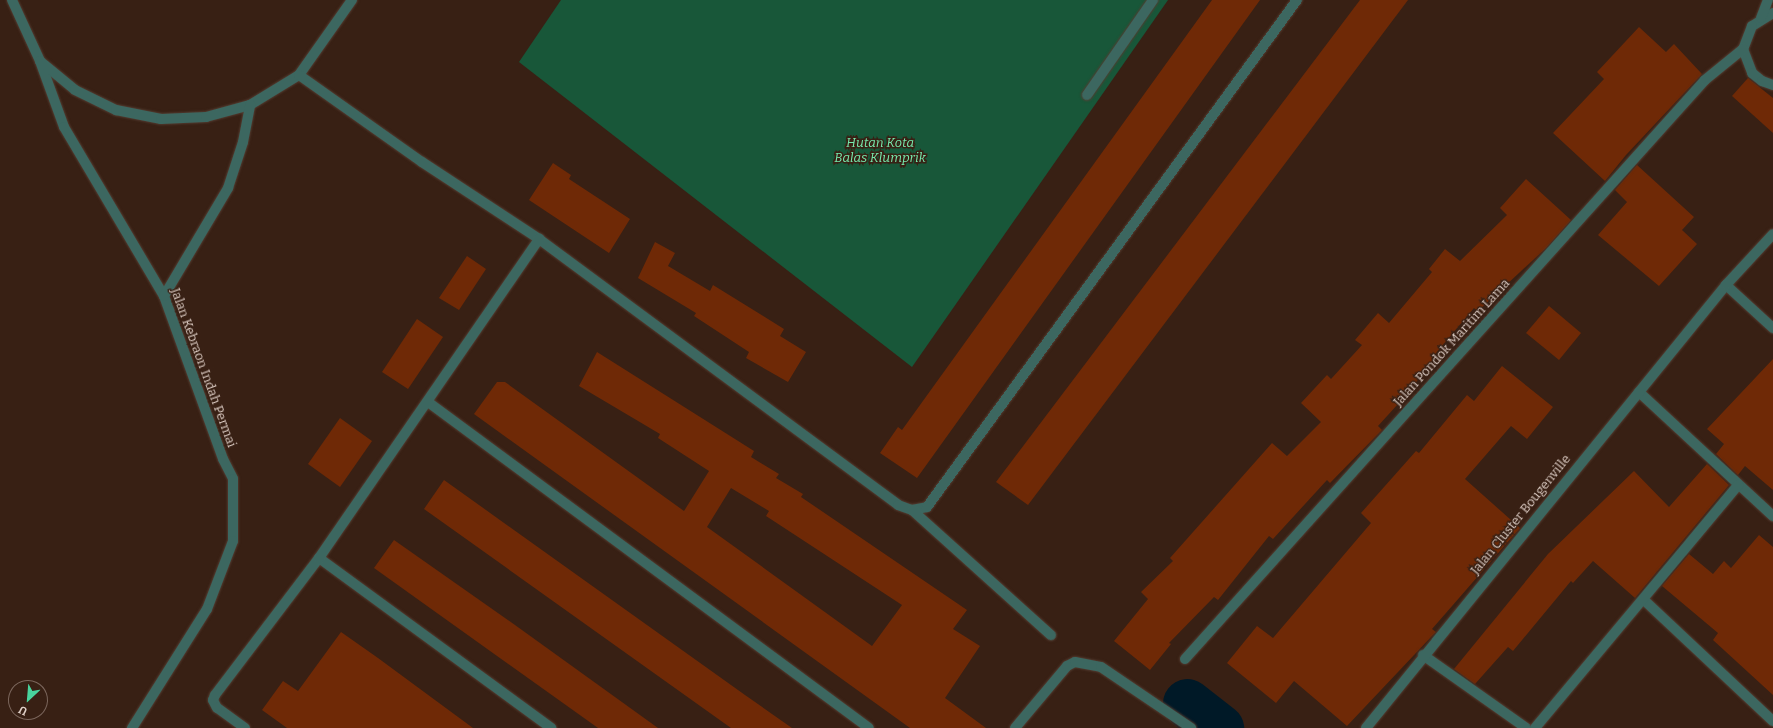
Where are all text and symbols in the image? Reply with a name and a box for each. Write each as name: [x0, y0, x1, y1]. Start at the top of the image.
park label: Hutan Kota Balas Klumprik: [834, 136, 926, 167]
street label: Jalan Pondok Maritim Lama: [1391, 276, 1513, 410]
street label: Jalan Kebraon Indah Permai: [167, 286, 239, 450]
street label: Jalan Cluster Bougenville: [1468, 452, 1574, 578]
north arrow: [8, 680, 48, 720]
text: U: [16, 703, 29, 718]

